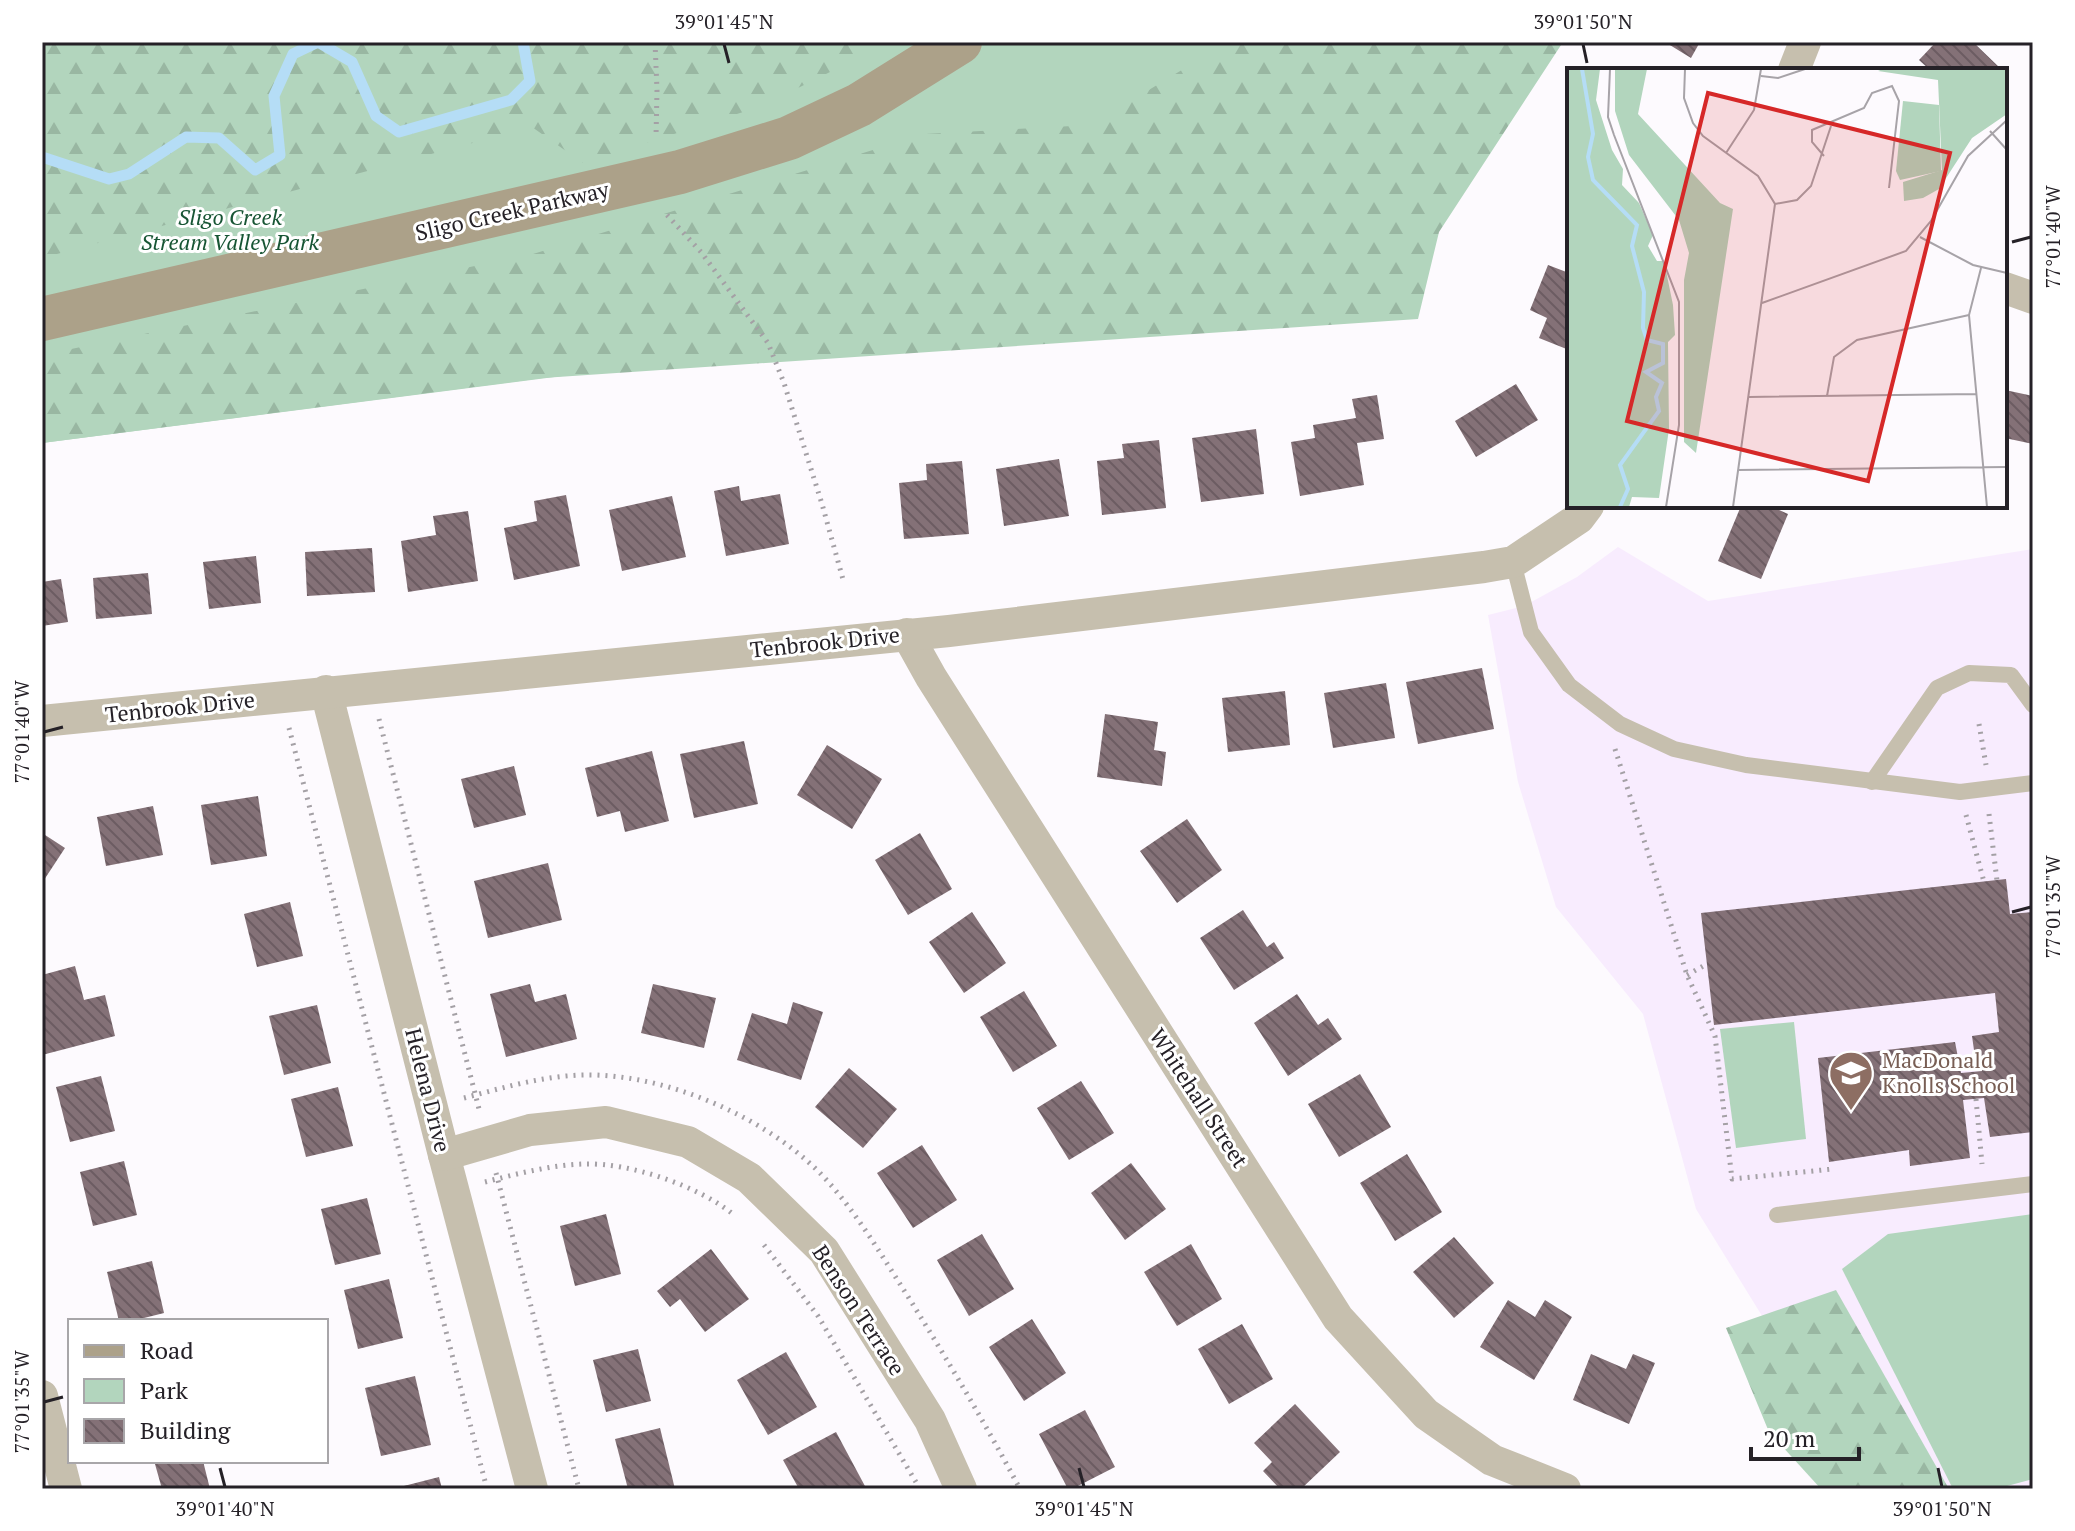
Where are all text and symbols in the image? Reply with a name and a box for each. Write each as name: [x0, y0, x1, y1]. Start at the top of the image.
text: 39°01'45"N: [674, 8, 774, 35]
text: 39°01'50"N: [1533, 8, 1633, 35]
inset map: [1567, 68, 2007, 508]
street label: Sligo Creek Parkway: [412, 174, 612, 247]
text: 77°01'40"W: [2039, 185, 2066, 289]
park label: Sligo Creek Stream Valley Park: [141, 202, 319, 256]
street label: Tenbrook Drive: [749, 619, 901, 664]
text: 77°01'40"W: [8, 680, 35, 784]
street label: Tenbrook Drive: [104, 684, 256, 729]
text: 77°01'35"W: [2039, 855, 2066, 959]
street label: Whitehall Street: [1144, 1022, 1255, 1173]
street label: Helena Drive: [399, 1025, 458, 1155]
place label: MacDonald Knolls School: [1882, 1045, 2015, 1099]
school or university icon: MacDonald Knolls School: [1827, 1049, 1875, 1112]
street label: Benson Terrace: [806, 1239, 912, 1381]
legend: [68, 1319, 328, 1463]
text: Road: [140, 1334, 194, 1366]
text: 77°01'35"W: [8, 1350, 35, 1454]
text: Park: [140, 1374, 189, 1406]
scale bar: [1751, 1411, 1859, 1461]
text: Building: [140, 1414, 231, 1446]
text: 20 m: [1763, 1422, 1815, 1454]
text: 39°01'40"N: [175, 1495, 275, 1522]
text: 39°01'45"N: [1034, 1495, 1134, 1522]
text: 39°01'50"N: [1892, 1495, 1992, 1522]

